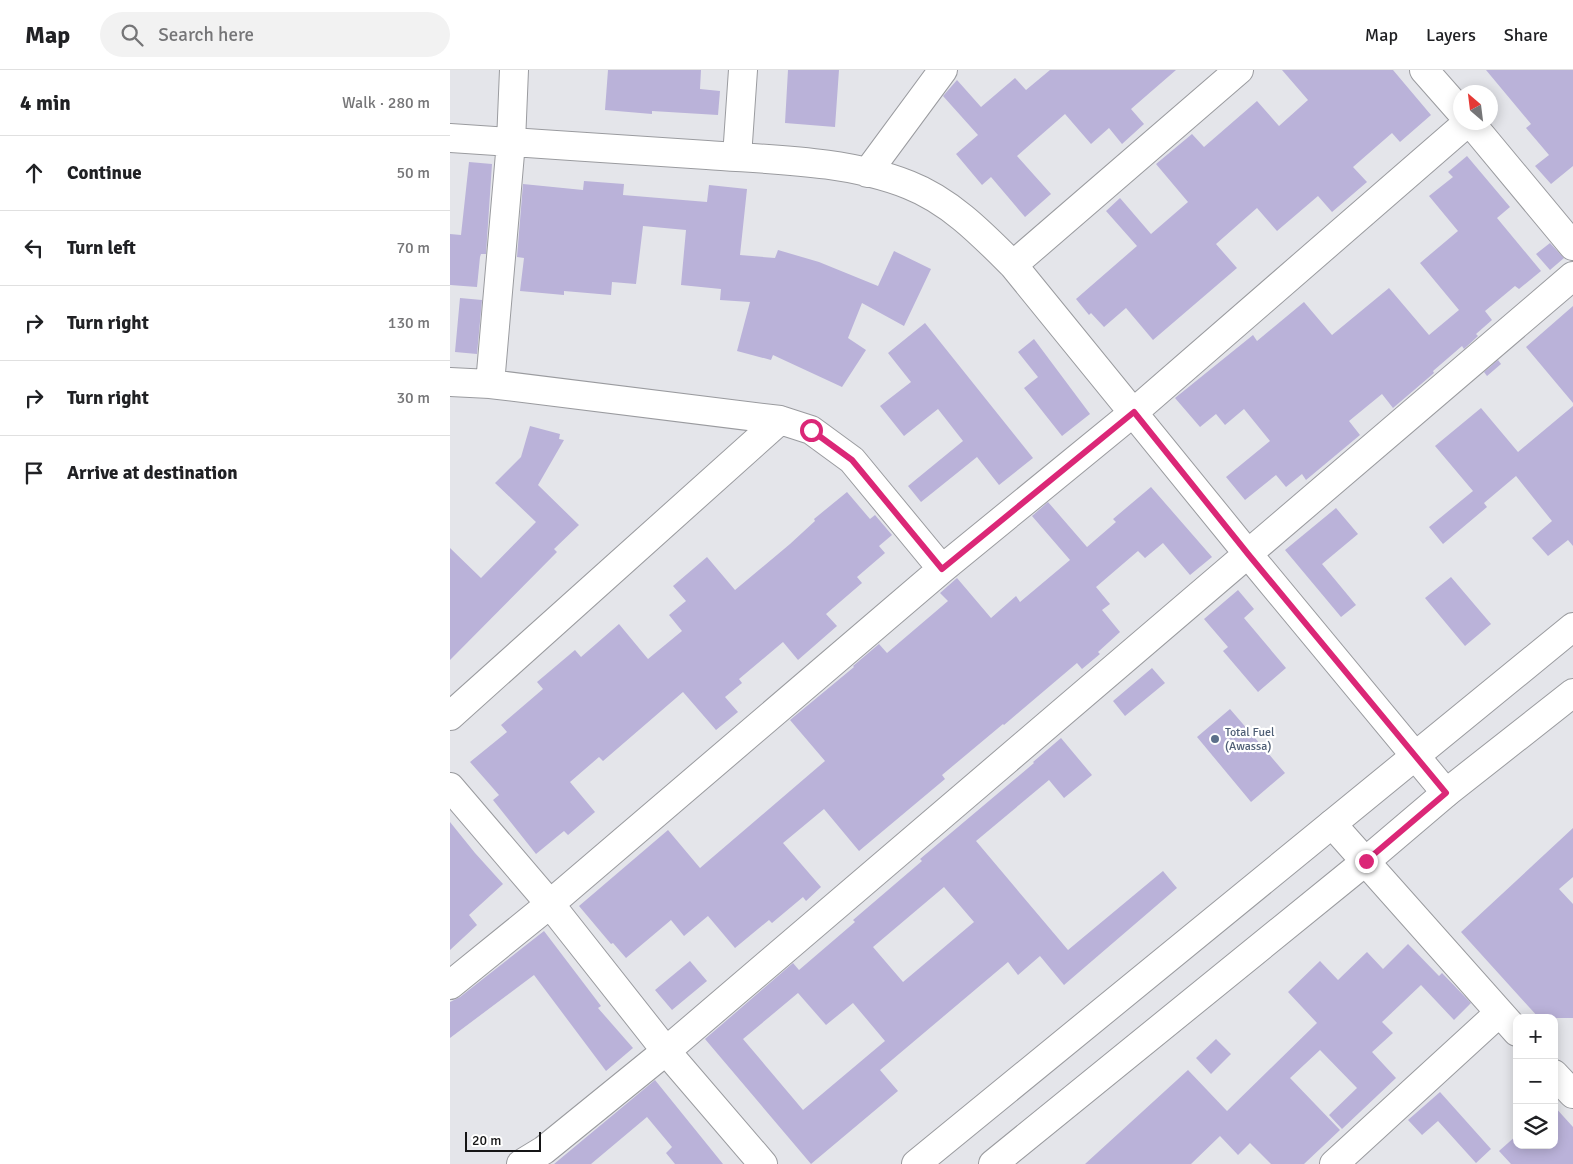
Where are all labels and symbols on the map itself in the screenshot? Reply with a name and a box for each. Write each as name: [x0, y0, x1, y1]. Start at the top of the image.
north arrow: [1453, 85, 1498, 130]
route start: [800, 419, 823, 442]
place label: Total Fuel (Awassa): [1225, 725, 1275, 754]
marker: Total Fuel (Awassa): [1209, 733, 1221, 745]
route end: [1355, 850, 1378, 873]
scale bar: [465, 1129, 541, 1152]

